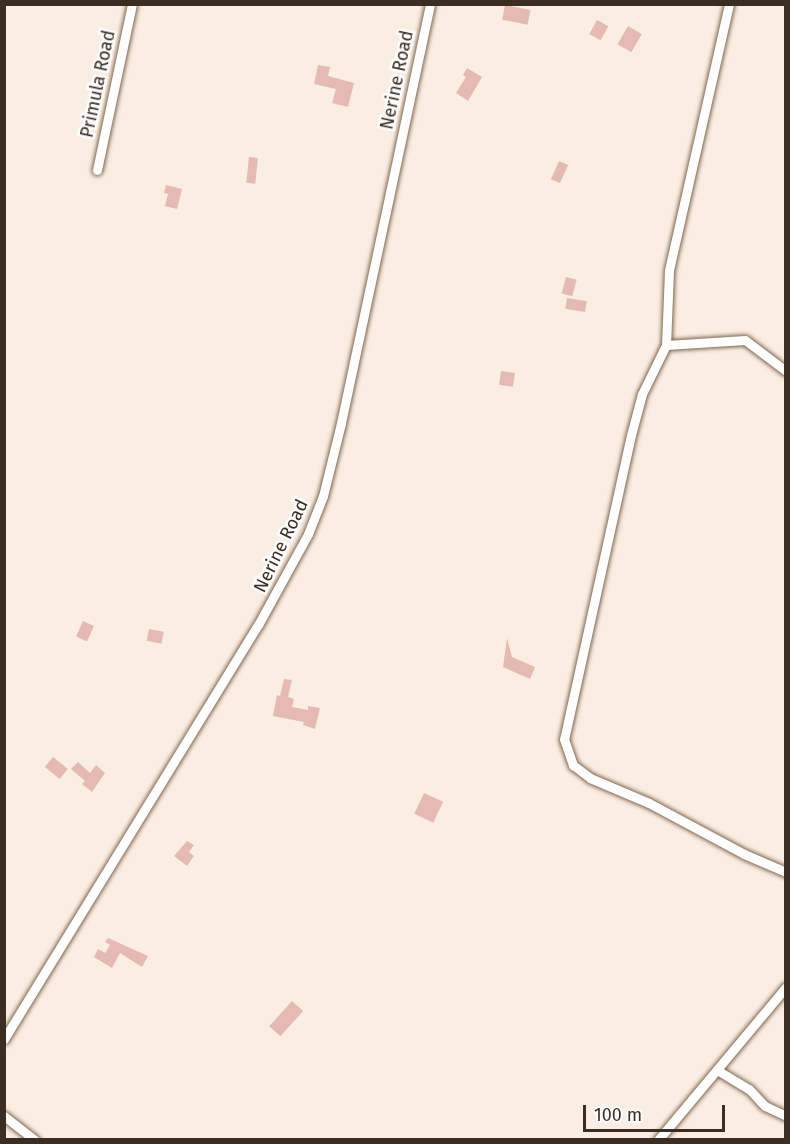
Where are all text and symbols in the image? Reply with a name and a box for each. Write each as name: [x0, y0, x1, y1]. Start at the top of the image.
street label: Primula Road: [76, 28, 120, 140]
street label: Nerine Road: [376, 28, 418, 132]
street label: Nerine Road: [249, 496, 313, 596]
scale bar: [586, 1093, 728, 1131]
text: 100 m: [594, 1104, 642, 1126]

